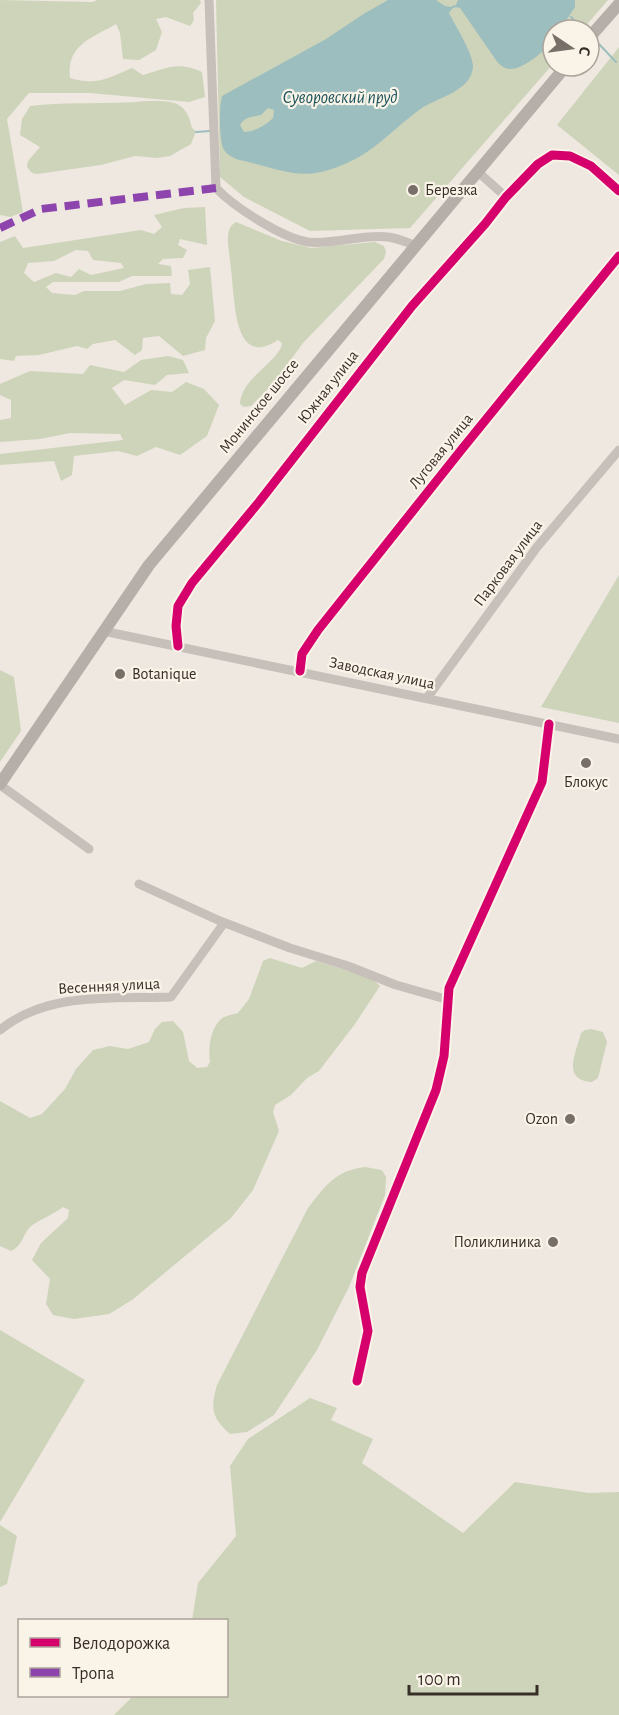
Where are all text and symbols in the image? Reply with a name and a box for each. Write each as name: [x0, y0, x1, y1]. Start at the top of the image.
north arrow: [541, 18, 601, 78]
text: С: [576, 45, 593, 57]
water label: Суворовский пруд: [282, 89, 398, 107]
place label: Березка: [425, 182, 478, 198]
marker: Березка: [406, 183, 420, 197]
street label: Южная улица: [295, 347, 362, 427]
street label: Монинское шоссе: [216, 356, 302, 456]
street label: Луговая улица: [406, 410, 477, 492]
street label: Парковая улица: [471, 517, 546, 610]
street label: Заводская улица: [328, 654, 436, 693]
place label: Botanique: [132, 666, 196, 682]
marker: Botanique: [113, 667, 127, 681]
marker: Блокус: [579, 756, 593, 770]
place label: Блокус: [564, 774, 608, 791]
street label: Весенняя улица: [57, 975, 161, 998]
place label: Ozon: [526, 1111, 558, 1127]
marker: Ozon: [563, 1112, 577, 1126]
place label: Поликлиника: [453, 1234, 541, 1250]
marker: Поликлиника: [546, 1235, 560, 1249]
legend: [18, 1619, 228, 1697]
text: Велодорожка: [72, 1635, 170, 1653]
scale bar: [409, 1658, 536, 1696]
text: Тропа: [72, 1665, 115, 1683]
text: 100 m: [418, 1671, 461, 1689]

